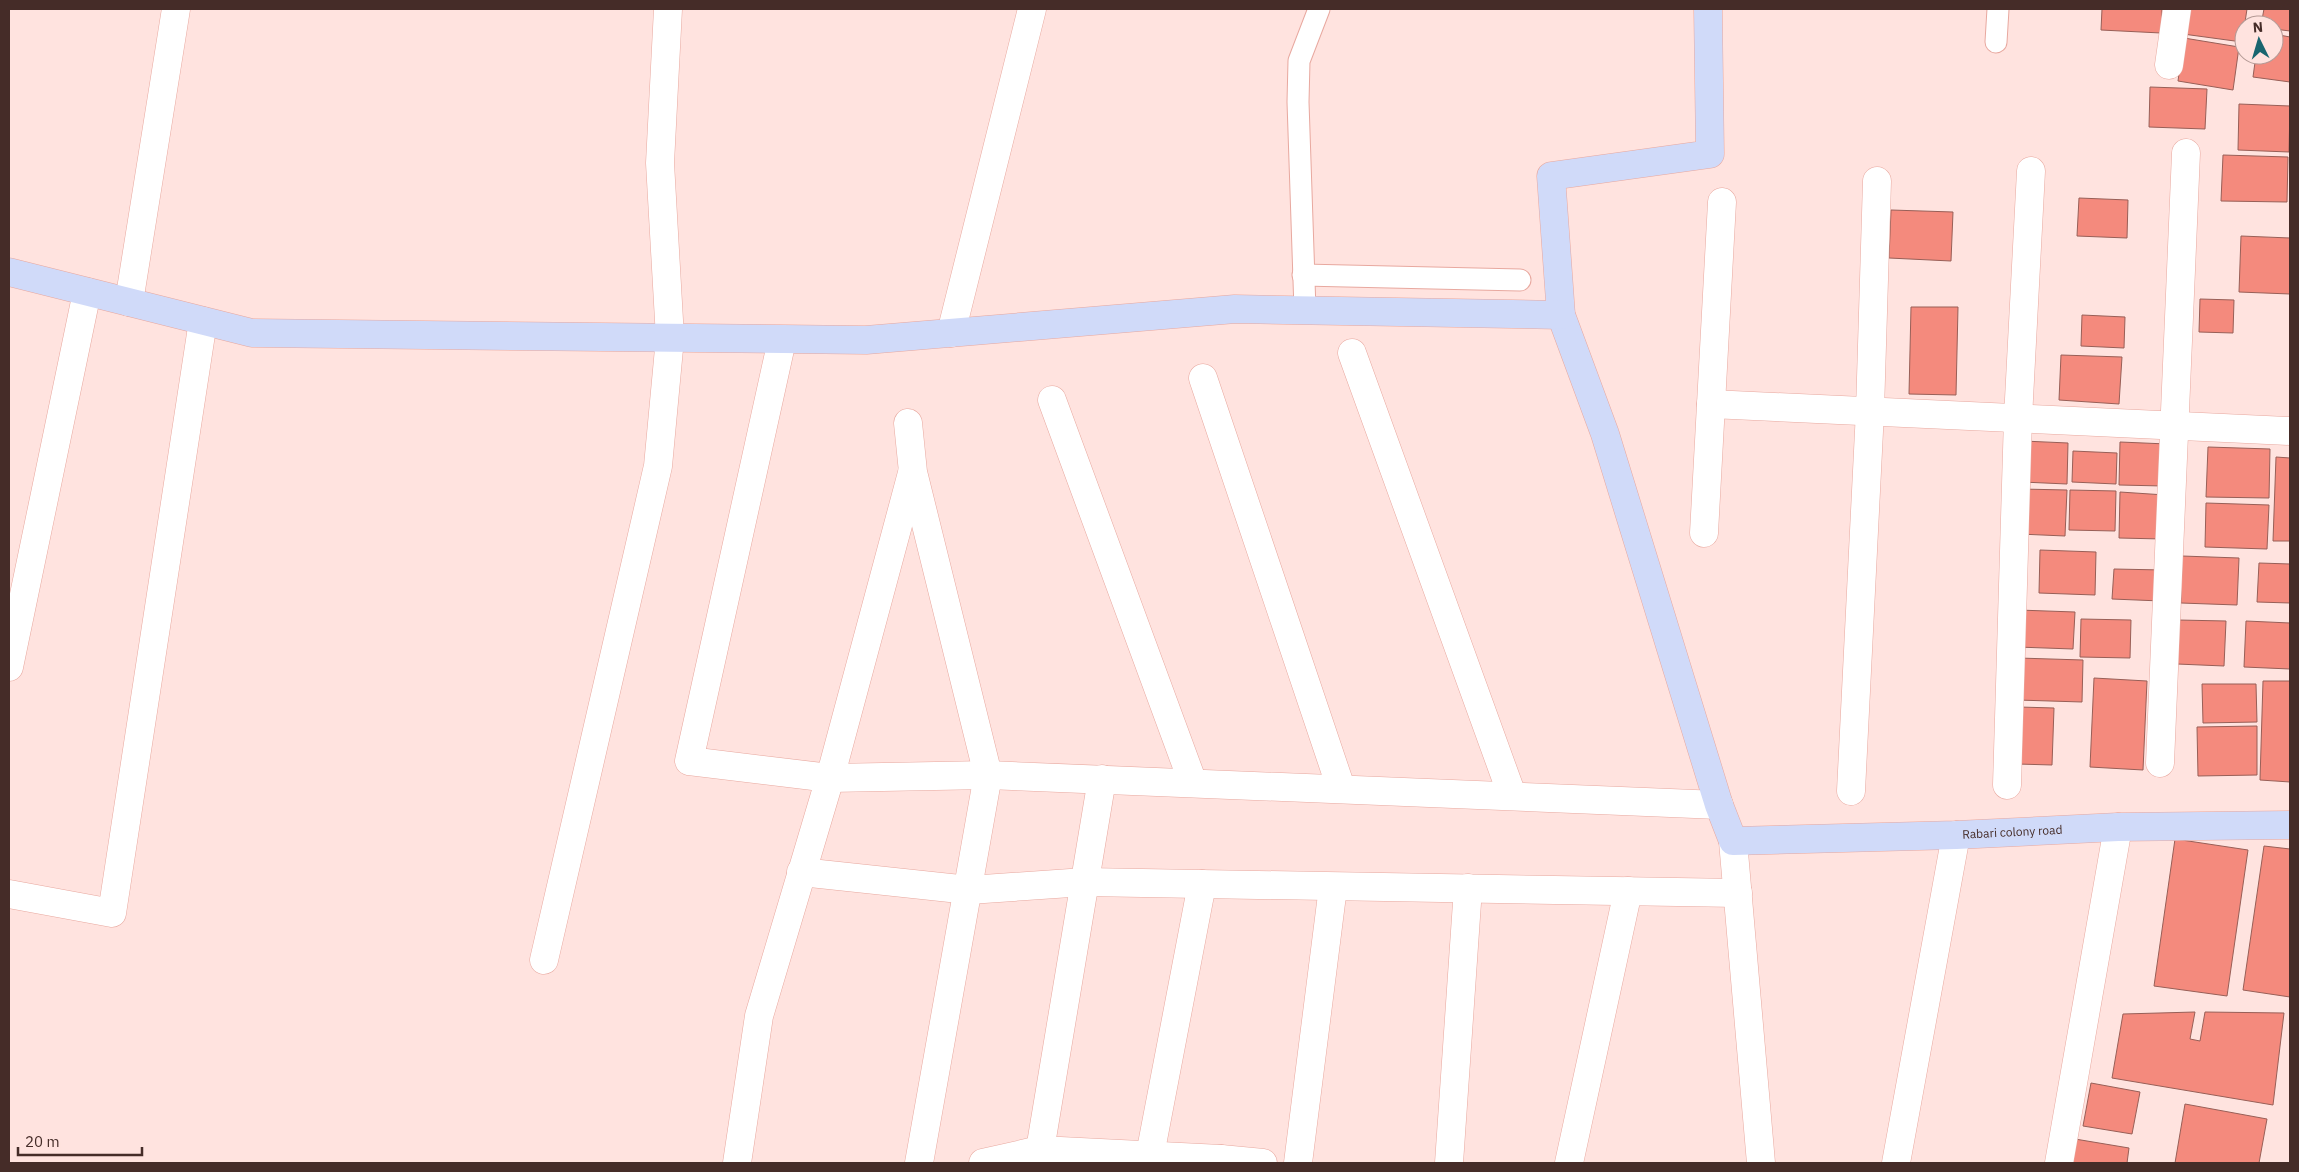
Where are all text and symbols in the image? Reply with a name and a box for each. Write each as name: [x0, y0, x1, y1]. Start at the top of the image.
north arrow: [2234, 15, 2284, 65]
text: N: [2252, 18, 2264, 36]
street label: Rabari colony road: [1962, 822, 2063, 842]
scale bar: [18, 1124, 141, 1156]
text: 20 m: [25, 1132, 60, 1151]

